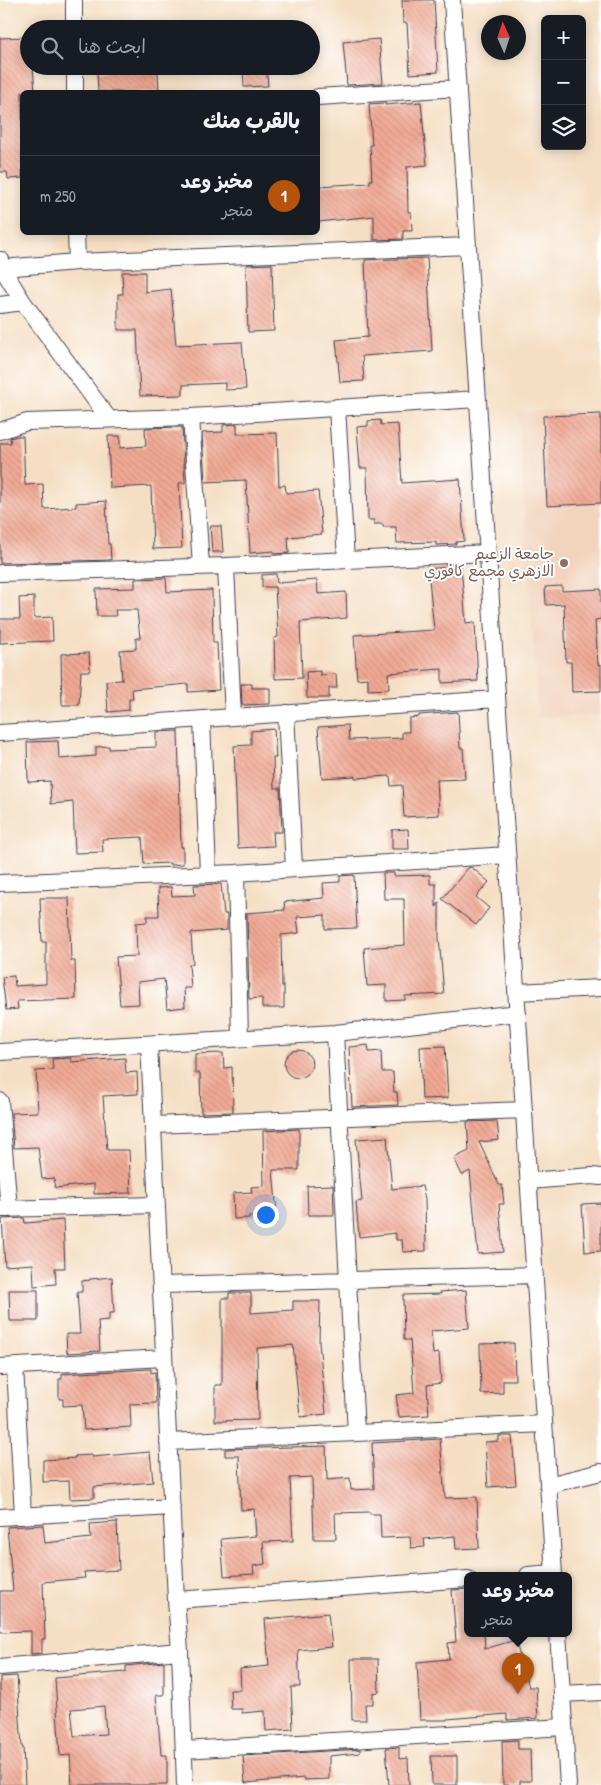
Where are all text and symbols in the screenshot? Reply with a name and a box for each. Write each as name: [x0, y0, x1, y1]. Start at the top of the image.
north arrow: [481, 15, 526, 60]
map controls: [541, 15, 586, 150]
button: +: [541, 15, 586, 60]
search box: [20, 20, 320, 75]
text: ابحث هنا: [78, 33, 146, 59]
icon: search: [38, 34, 66, 62]
button: −: [541, 60, 586, 105]
button: layers: [541, 105, 586, 150]
text: بالقرب منك: [203, 106, 300, 135]
text: مخبز وعد: [181, 168, 253, 194]
text: 250 m: [40, 185, 76, 207]
text: 1: [281, 185, 287, 207]
text: متجر: [222, 199, 253, 221]
place label: جامعة الزعيم الازهري مجمع كافوري: [424, 543, 554, 582]
marker: جامعة الزعيم الازهري مجمع كافوري: [558, 557, 570, 569]
your location: [253, 1202, 279, 1228]
popup: [464, 1572, 572, 1637]
text: مخبز وعد: [482, 1577, 554, 1603]
text: متجر: [482, 1608, 513, 1630]
pin: 1: [502, 1653, 534, 1694]

